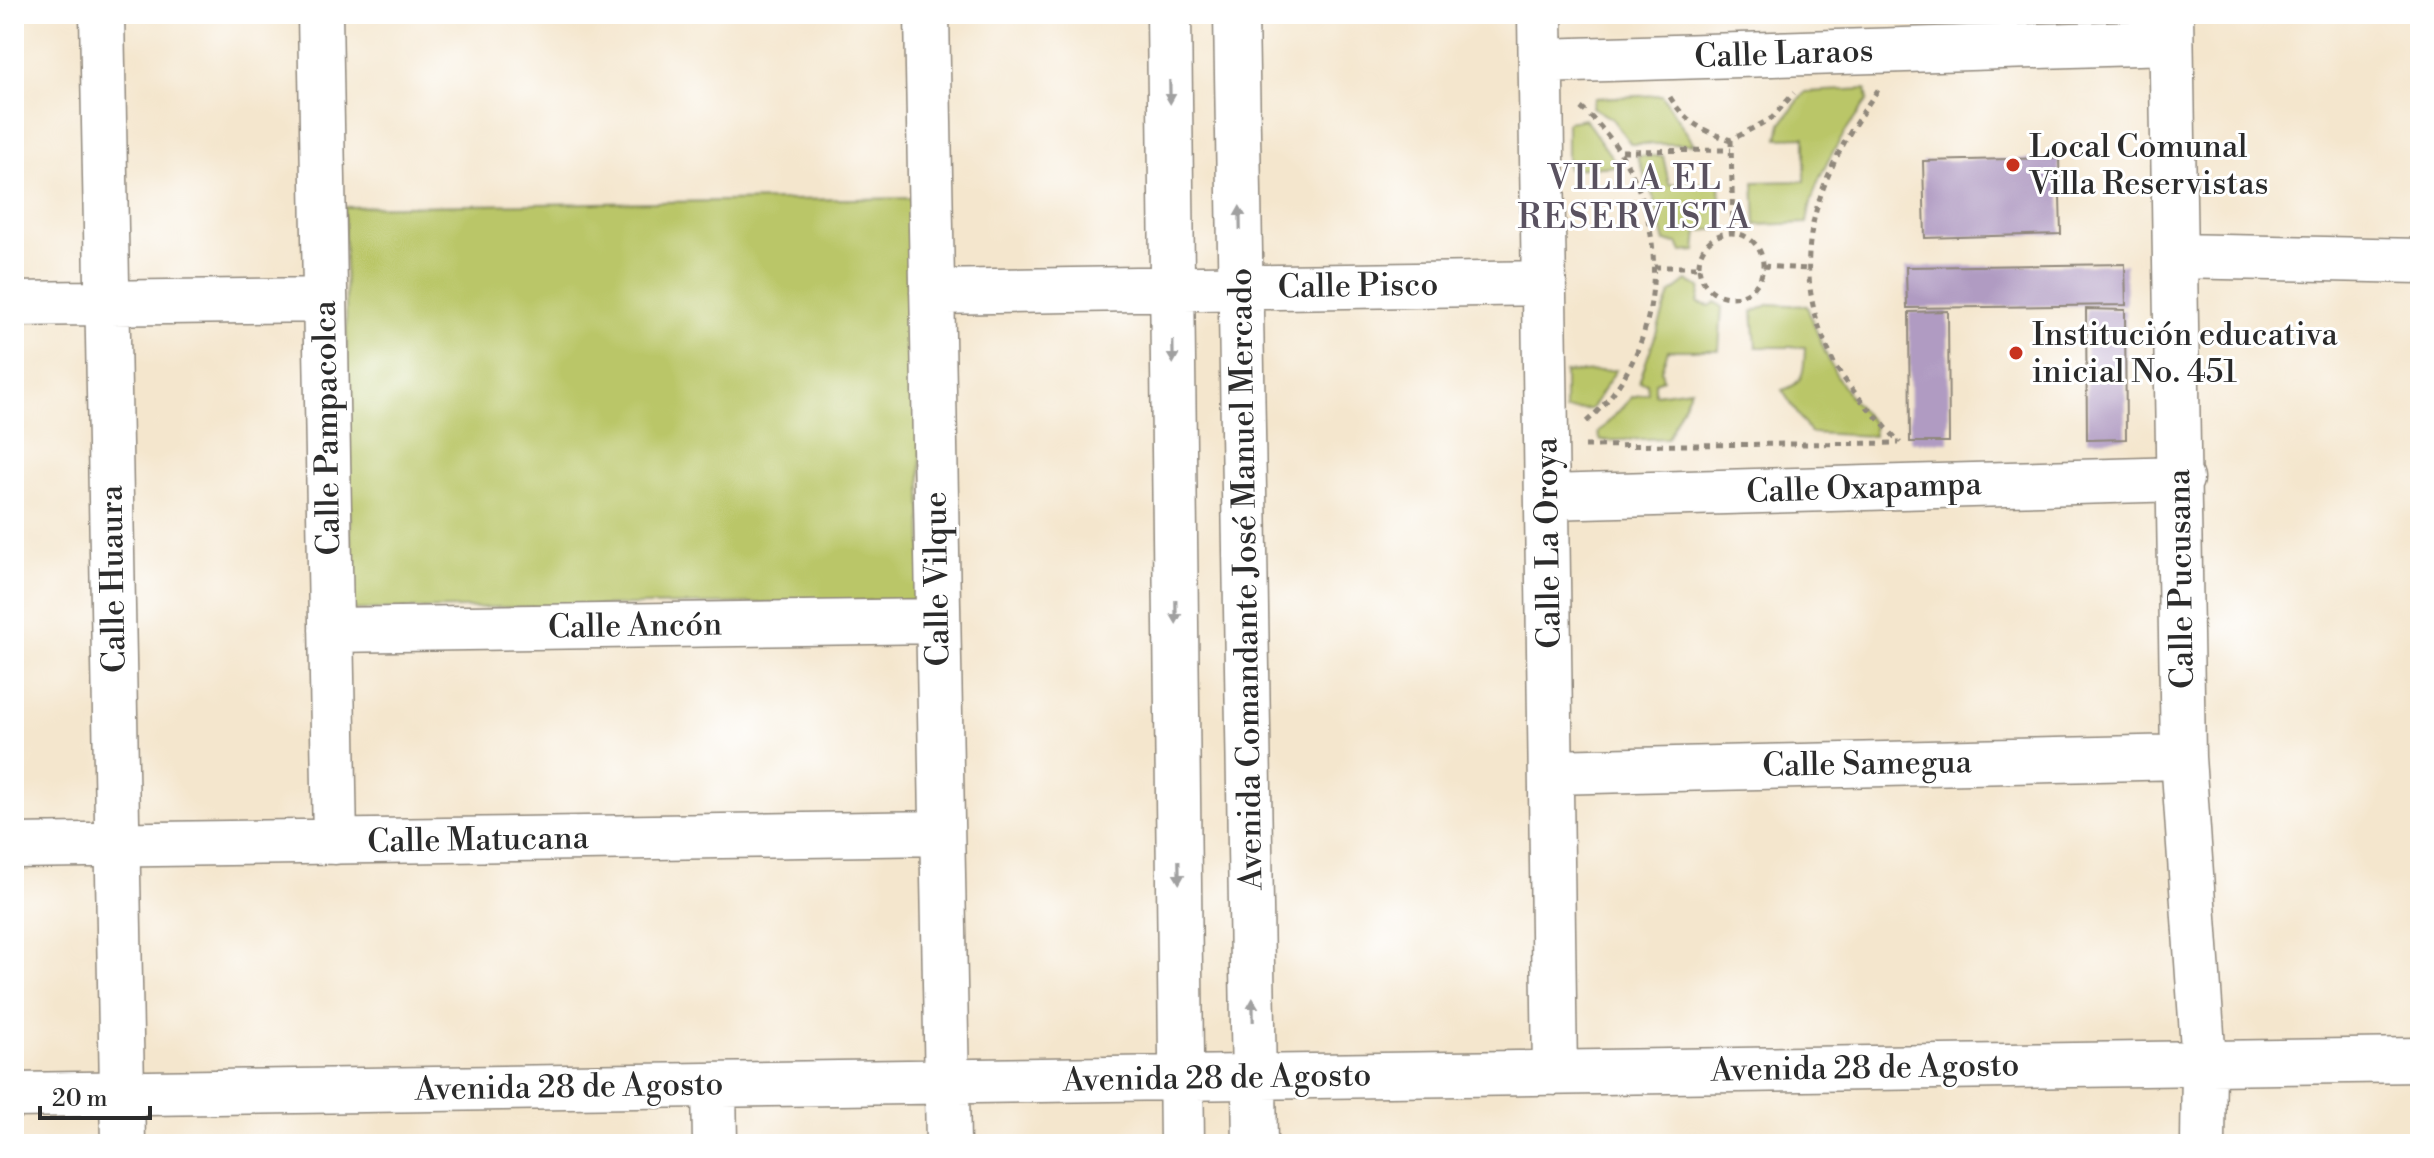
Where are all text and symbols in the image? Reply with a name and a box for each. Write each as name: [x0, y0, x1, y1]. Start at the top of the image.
street label: Calle Laraos: [1694, 31, 1874, 77]
one-way arrow: [1164, 80, 1176, 105]
place label: Local Comunal Villa Reservistas: [2028, 127, 2268, 204]
marker: Local Comunal Villa Reservistas: [2004, 156, 2022, 174]
district label: VILLA EL RESERVISTA: [1518, 158, 1752, 239]
one-way arrow: [1234, 205, 1246, 230]
street label: Calle Pisco: [1277, 265, 1439, 307]
street label: Avenida Comandante José Manuel Mercado: [1221, 268, 1271, 891]
street label: Calle Pampacolca: [305, 299, 349, 556]
place label: Institución educativa inicial No. 451: [2032, 315, 2339, 392]
one-way arrow: [1167, 340, 1179, 365]
marker: Institución educativa inicial No. 451: [2007, 344, 2025, 362]
street label: Calle La Oroya: [1526, 436, 1570, 649]
street label: Calle Oxapampa: [1746, 464, 1983, 512]
street label: Calle Pucusana: [2159, 468, 2203, 689]
street label: Calle Huaura: [91, 484, 135, 673]
street label: Calle Vilque: [915, 491, 959, 667]
one-way arrow: [1170, 600, 1182, 625]
street label: Calle Ancón: [548, 604, 722, 648]
street label: Calle Samegua: [1762, 742, 1973, 786]
street label: Calle Matucana: [367, 818, 590, 862]
one-way arrow: [1173, 860, 1185, 885]
one-way arrow: [1247, 997, 1260, 1022]
street label: Avenida 28 de Agosto: [1709, 1045, 2020, 1091]
street label: Avenida 28 de Agosto: [1061, 1055, 1372, 1101]
street label: Avenida 28 de Agosto: [413, 1064, 724, 1110]
scale bar: [40, 1070, 150, 1120]
text: 20 m: [52, 1084, 108, 1114]

